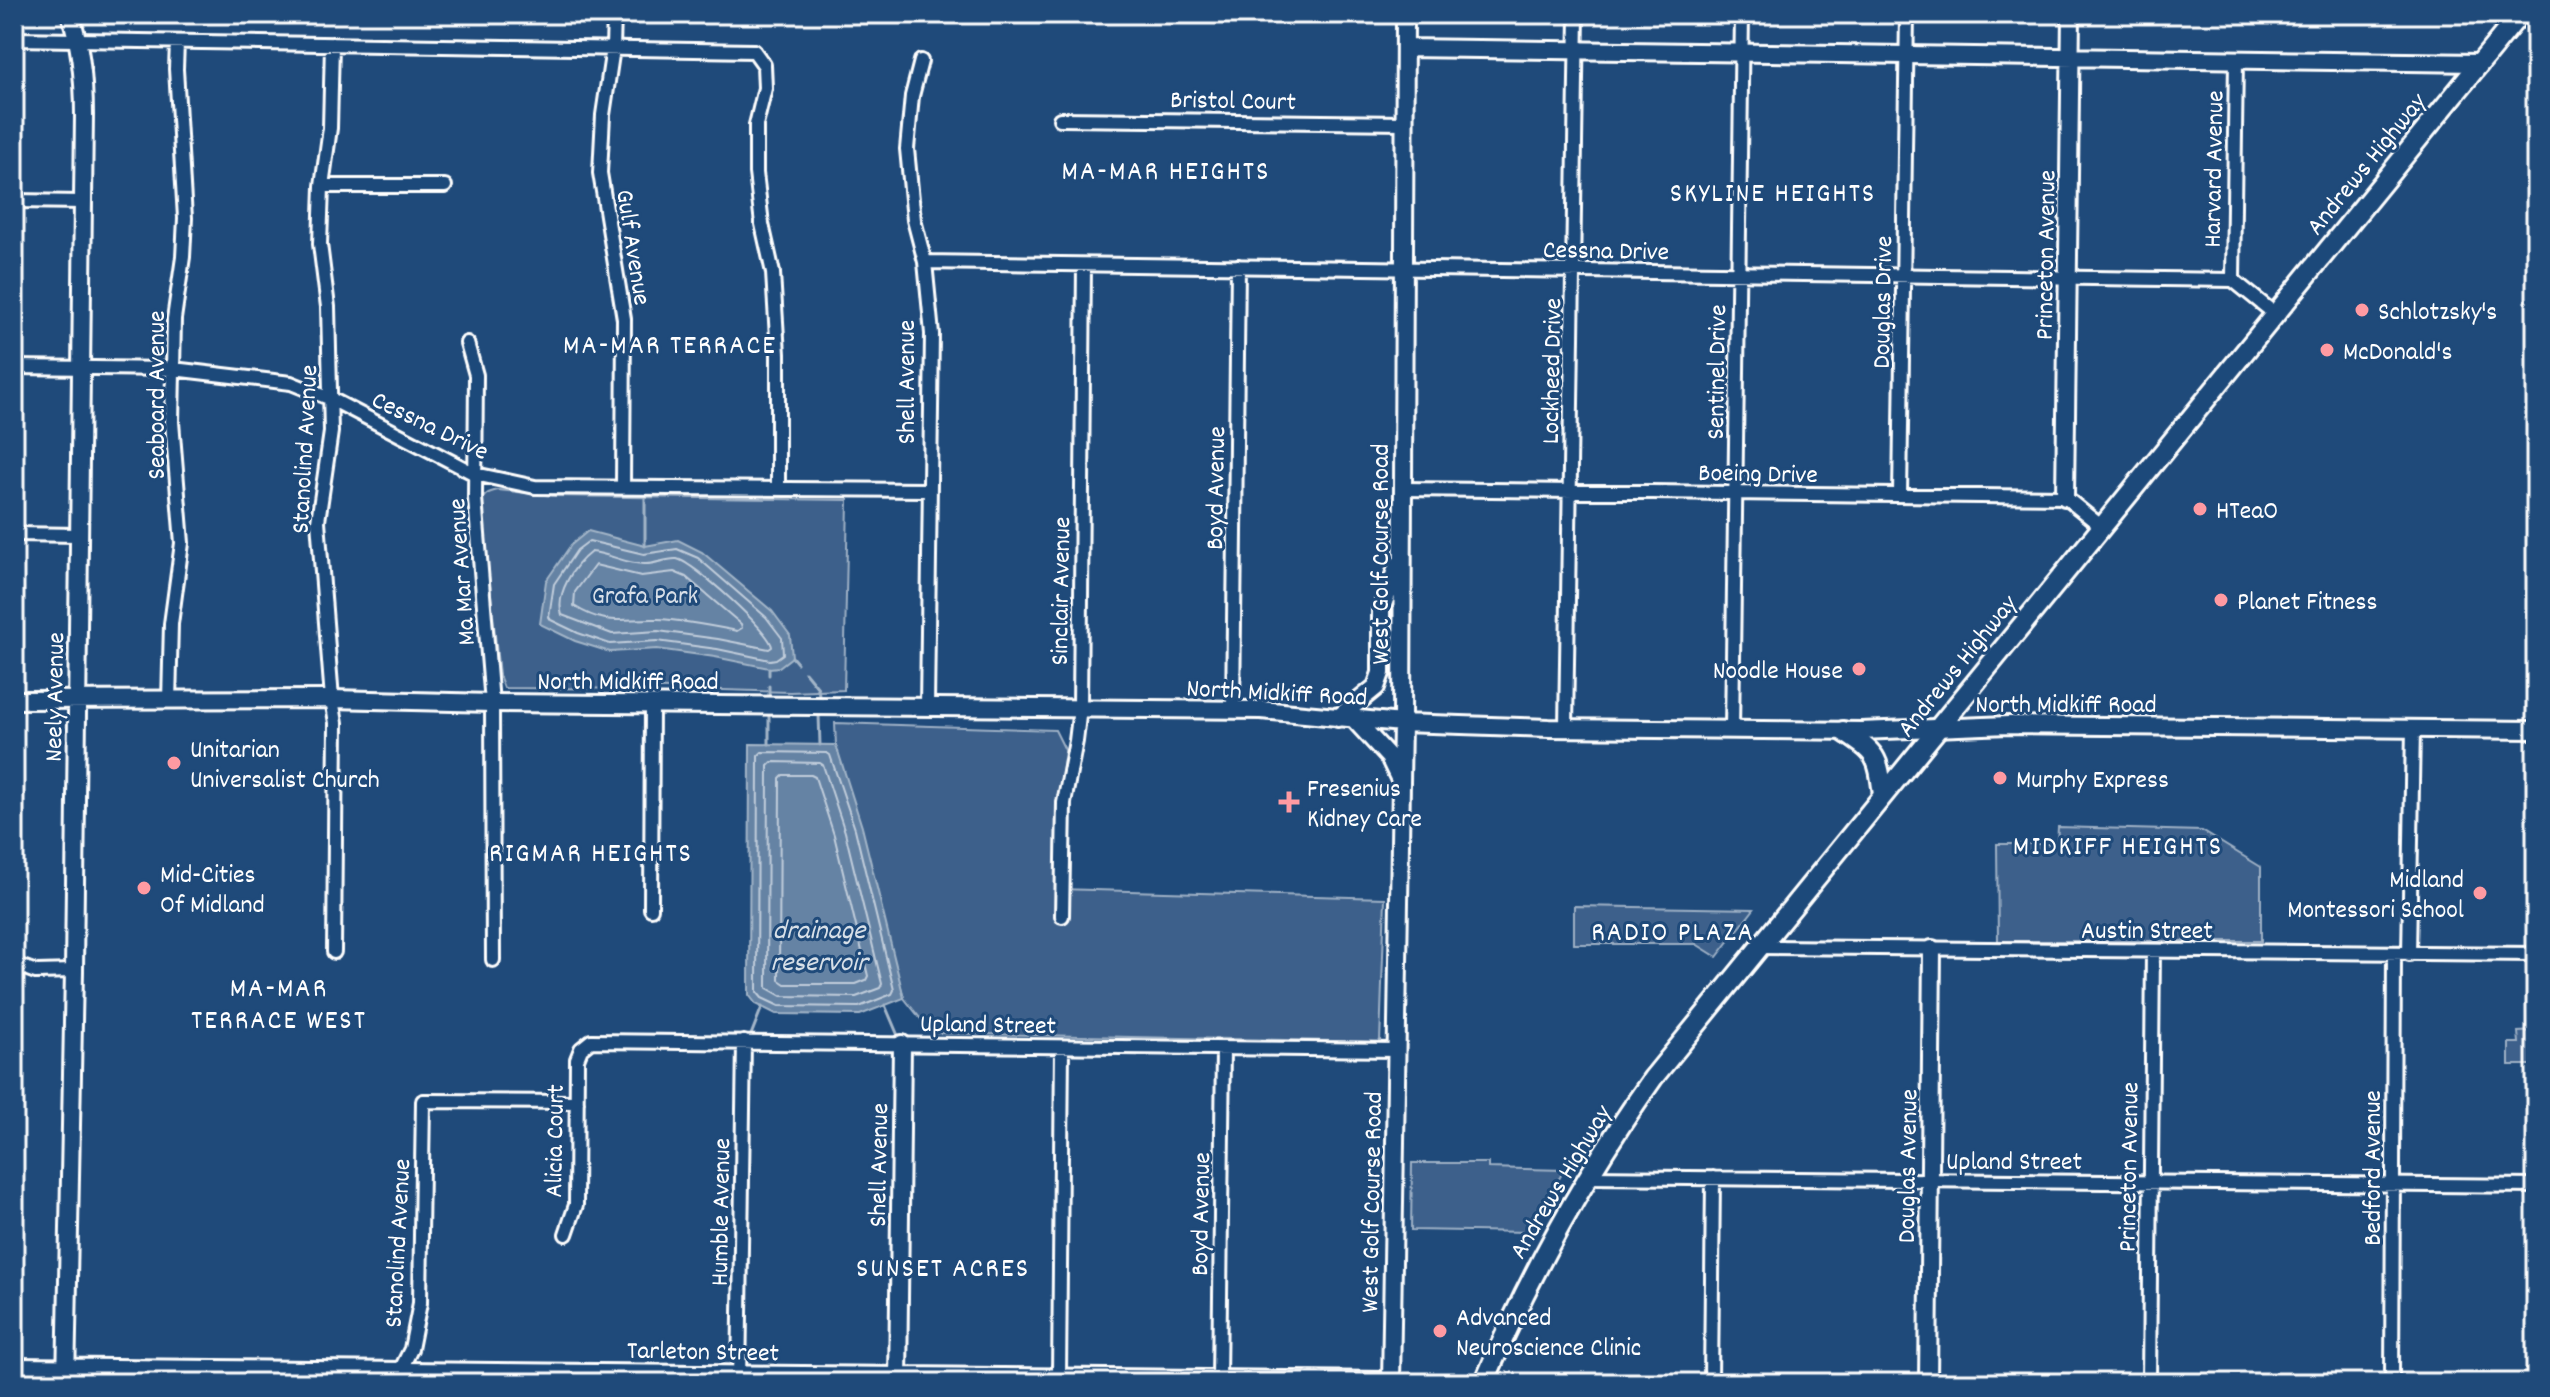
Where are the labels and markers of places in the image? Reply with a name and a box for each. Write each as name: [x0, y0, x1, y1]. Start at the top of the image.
place label: Schlotzsky's: [2378, 295, 2497, 332]
marker: Schlotzsky's: [2353, 301, 2371, 319]
place label: McDonald's: [2343, 335, 2452, 372]
marker: McDonald's: [2318, 341, 2336, 359]
place label: HTeaO: [2216, 494, 2278, 531]
marker: HTeaO: [2191, 500, 2209, 518]
place label: Planet Fitness: [2237, 585, 2377, 622]
marker: Planet Fitness: [2212, 591, 2230, 609]
place label: Noodle House: [1713, 654, 1843, 691]
marker: Noodle House: [1850, 660, 1868, 678]
place label: Unitarian Universalist Church: [190, 733, 380, 800]
marker: Unitarian Universalist Church: [165, 754, 183, 772]
place label: Murphy Express: [2016, 763, 2169, 800]
marker: Murphy Express: [1991, 769, 2009, 787]
place label: Fresenius Kidney Care: [1307, 772, 1422, 839]
marker: Fresenius Kidney Care: [1278, 791, 1300, 813]
place label: Mid-Cities Of Midland: [160, 858, 265, 925]
place label: Midland Montessori School: [2287, 863, 2464, 930]
marker: Mid-Cities Of Midland: [135, 879, 153, 897]
marker: Midland Montessori School: [2471, 884, 2489, 902]
place label: Advanced Neuroscience Clinic: [1456, 1301, 1641, 1368]
marker: Advanced Neuroscience Clinic: [1431, 1322, 1449, 1340]

